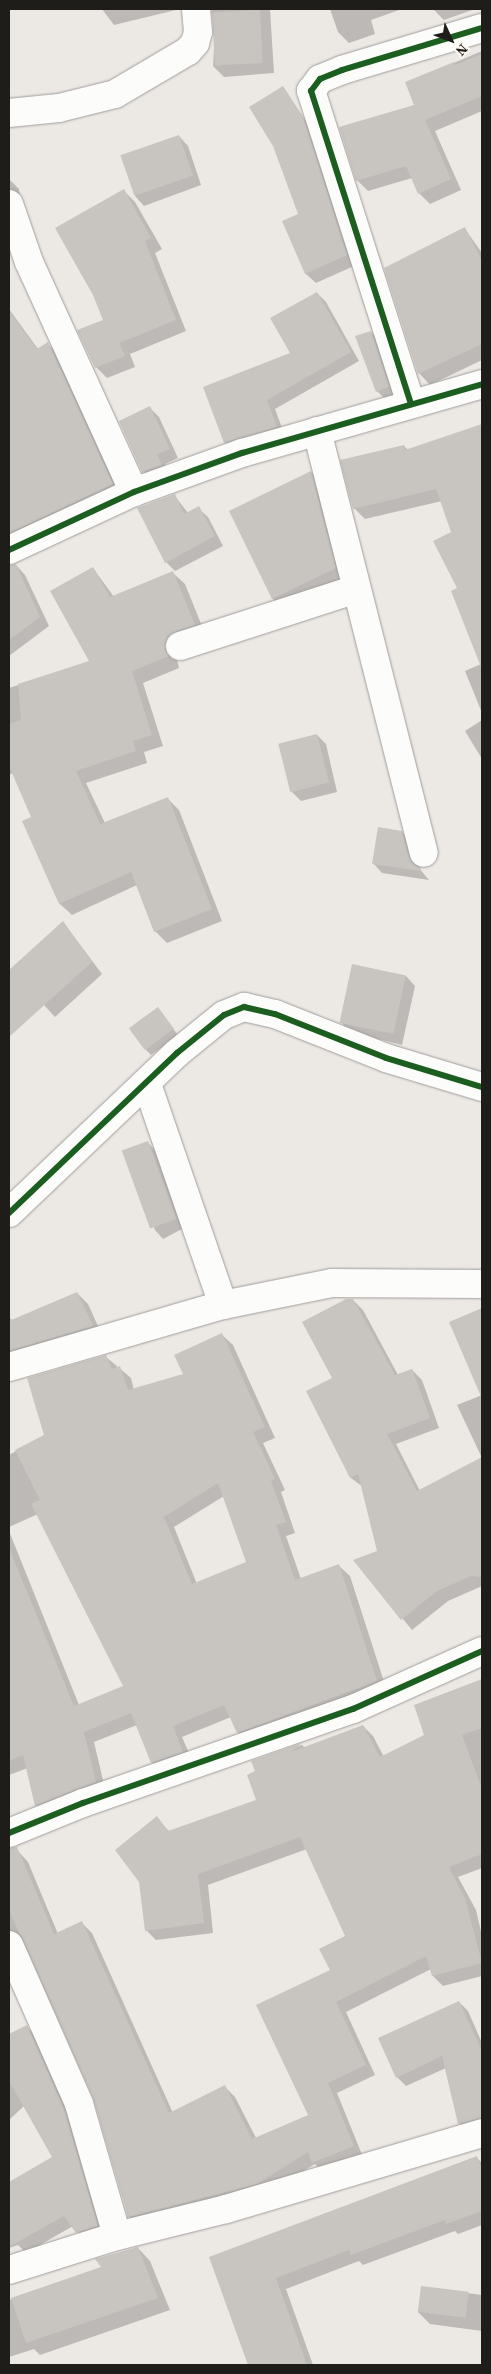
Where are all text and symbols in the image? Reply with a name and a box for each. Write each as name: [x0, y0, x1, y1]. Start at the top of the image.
north arrow: [426, 15, 476, 65]
text: N: [451, 40, 473, 61]

